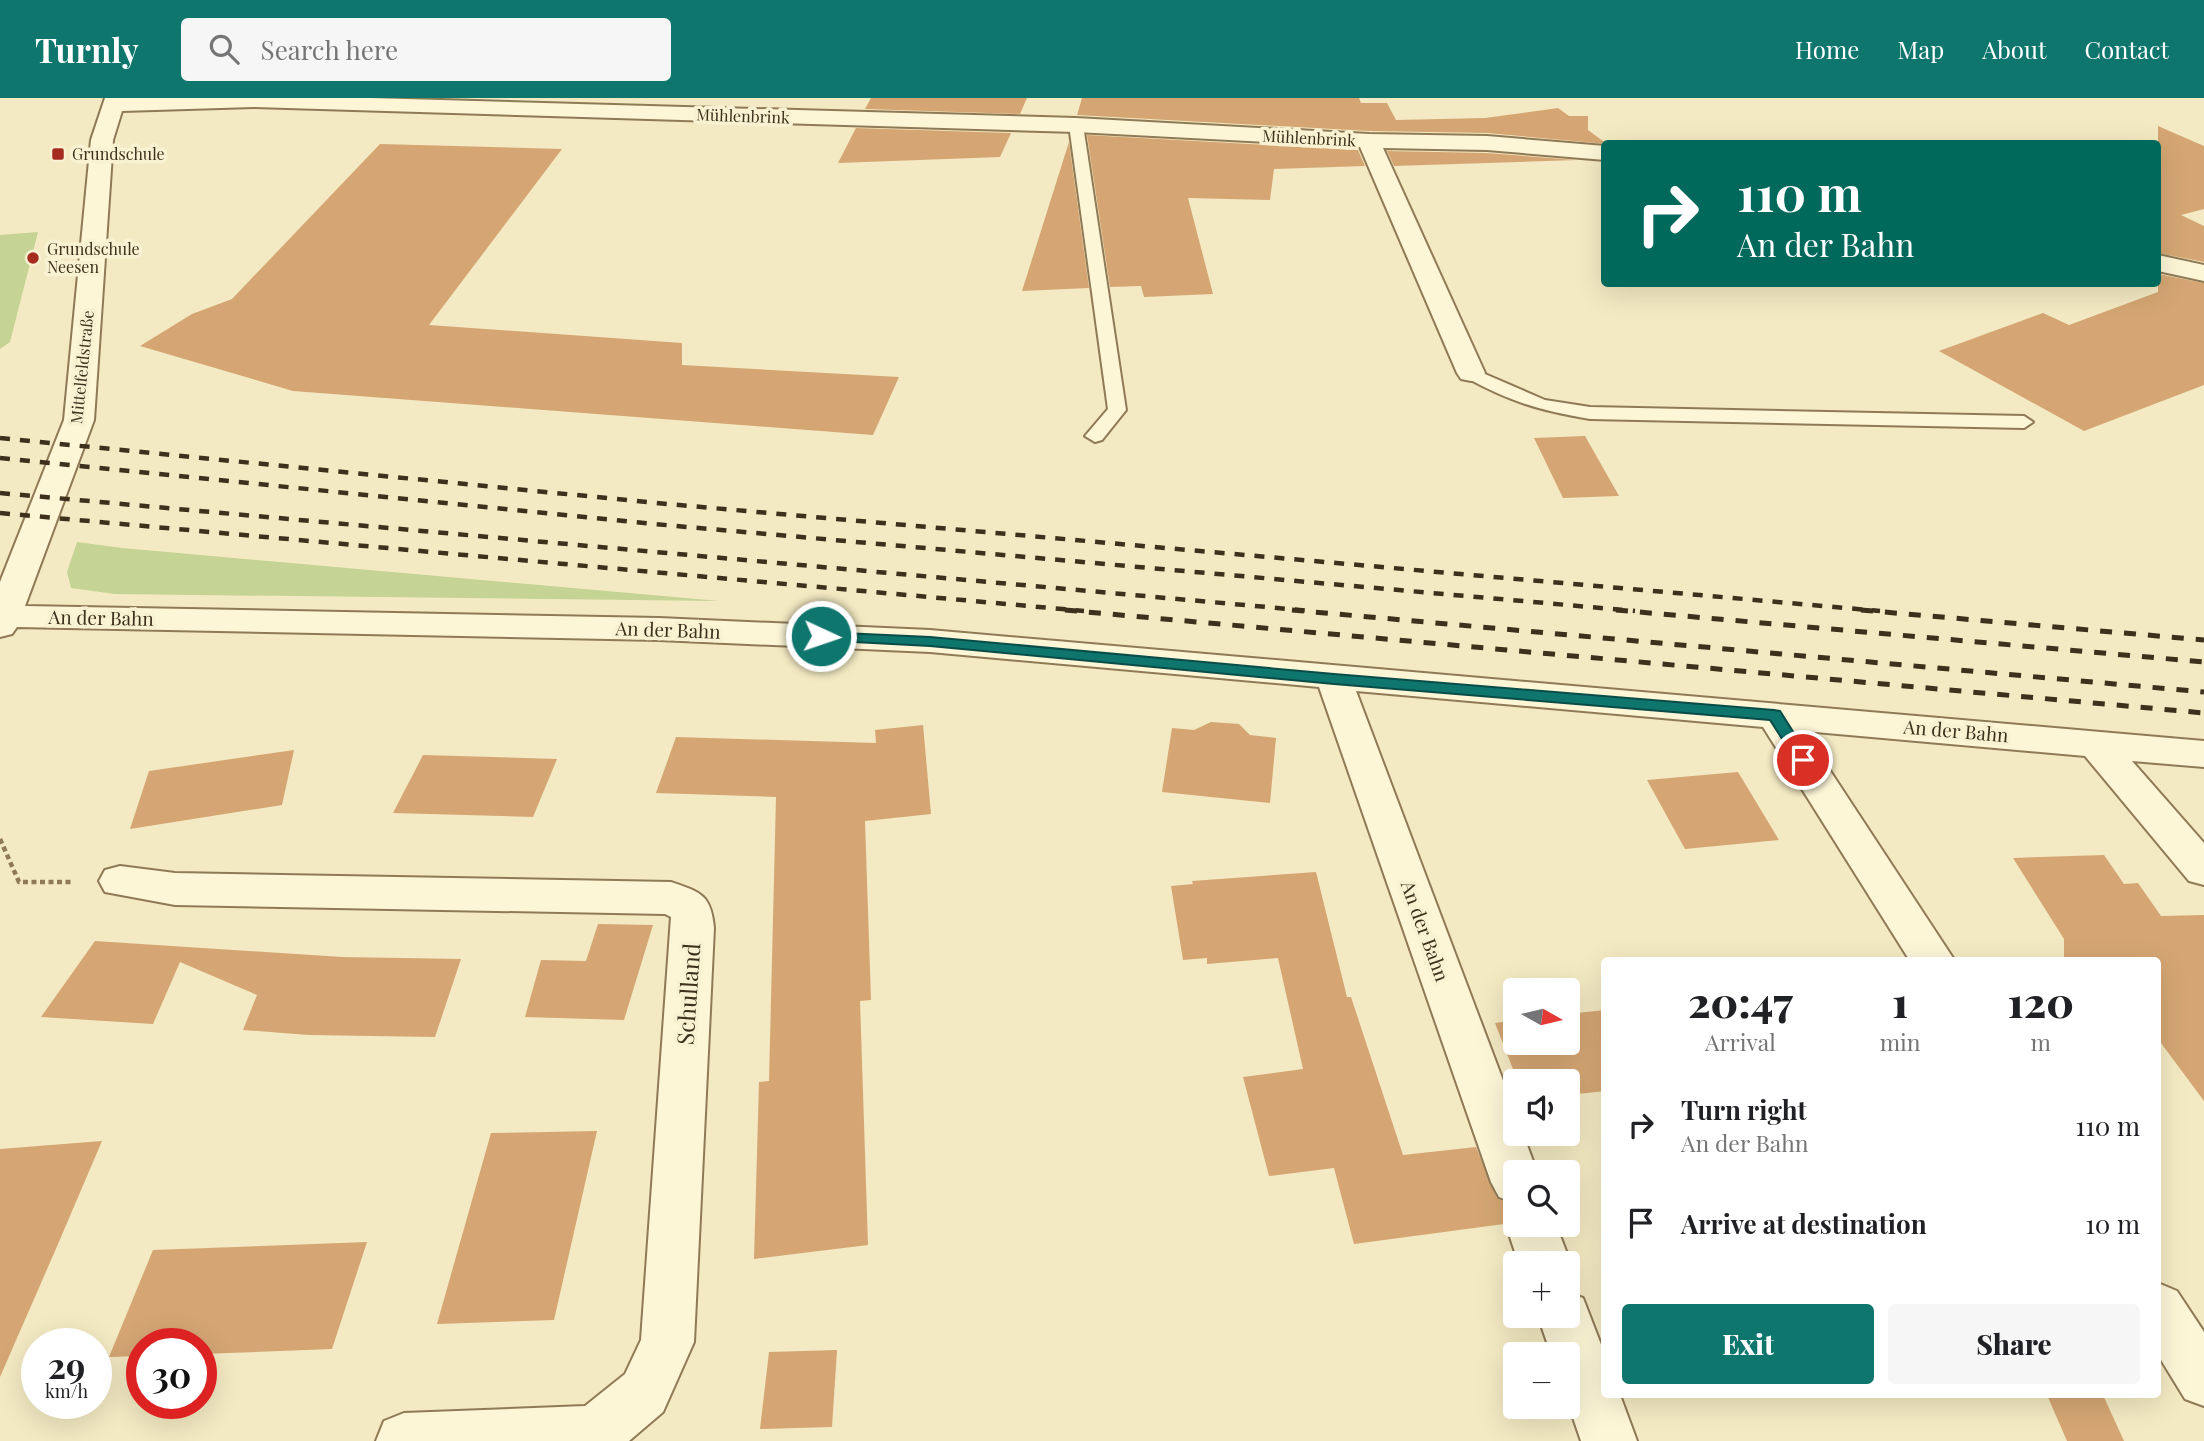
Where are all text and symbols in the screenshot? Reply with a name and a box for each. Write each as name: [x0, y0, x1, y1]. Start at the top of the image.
search box: [181, 18, 671, 81]
text: Turnly: [35, 27, 139, 71]
icon: search: [205, 30, 243, 68]
text: Search here: [261, 32, 398, 67]
text: Home: [1795, 33, 1859, 65]
text: Map: [1897, 33, 1944, 65]
text: About: [1982, 33, 2046, 65]
text: Contact: [2084, 33, 2169, 65]
street label: Mühlenbrink: [696, 103, 790, 128]
street label: Mühlenbrink: [1262, 125, 1357, 150]
place label: Grundschule: [72, 143, 165, 164]
marker: Grundschule: [50, 146, 66, 162]
text: 110 m: [1737, 159, 1862, 224]
icon: right: [1622, 168, 1713, 259]
text: An der Bahn: [1737, 222, 1914, 265]
place label: Grundschule Neesen: [47, 238, 140, 277]
marker: Grundschule Neesen: [25, 250, 41, 266]
street label: Mittelfeldstraße: [65, 309, 98, 425]
position arrow: [784, 599, 858, 673]
street label: An der Bahn: [47, 603, 155, 631]
street label: An der Bahn: [614, 614, 722, 644]
street label: An der Bahn: [1902, 712, 2010, 748]
pin: [1773, 730, 1833, 790]
icon: arrive: [1784, 741, 1822, 779]
street label: An der Bahn: [1395, 876, 1456, 985]
street label: Schulland: [668, 942, 707, 1046]
text: 20:47: [1688, 973, 1793, 1029]
text: 1: [1892, 973, 1908, 1029]
text: 120: [2007, 973, 2074, 1029]
north arrow: [1503, 978, 1580, 1055]
map controls: [1503, 978, 1580, 1419]
text: Arrival: [1705, 1026, 1776, 1057]
text: min: [1880, 1026, 1921, 1057]
text: m: [2031, 1026, 2051, 1057]
button: sound: [1503, 1069, 1580, 1146]
text: Turn right: [1681, 1092, 1807, 1127]
icon: right: [1622, 1106, 1660, 1144]
text: 110 m: [2076, 1108, 2140, 1143]
text: An der Bahn: [1681, 1127, 1808, 1158]
button: search: [1503, 1160, 1580, 1237]
icon: arrive: [1622, 1204, 1660, 1242]
text: Arrive at destination: [1681, 1206, 1927, 1241]
text: 10 m: [2085, 1206, 2140, 1241]
button: +: [1503, 1251, 1580, 1328]
button: Exit: [1622, 1304, 1874, 1384]
button: Share: [1888, 1304, 2140, 1384]
speed limit sign: 30: [126, 1328, 217, 1419]
text: 29: [48, 1341, 85, 1388]
button: −: [1503, 1342, 1580, 1419]
text: km/h: [45, 1379, 88, 1403]

